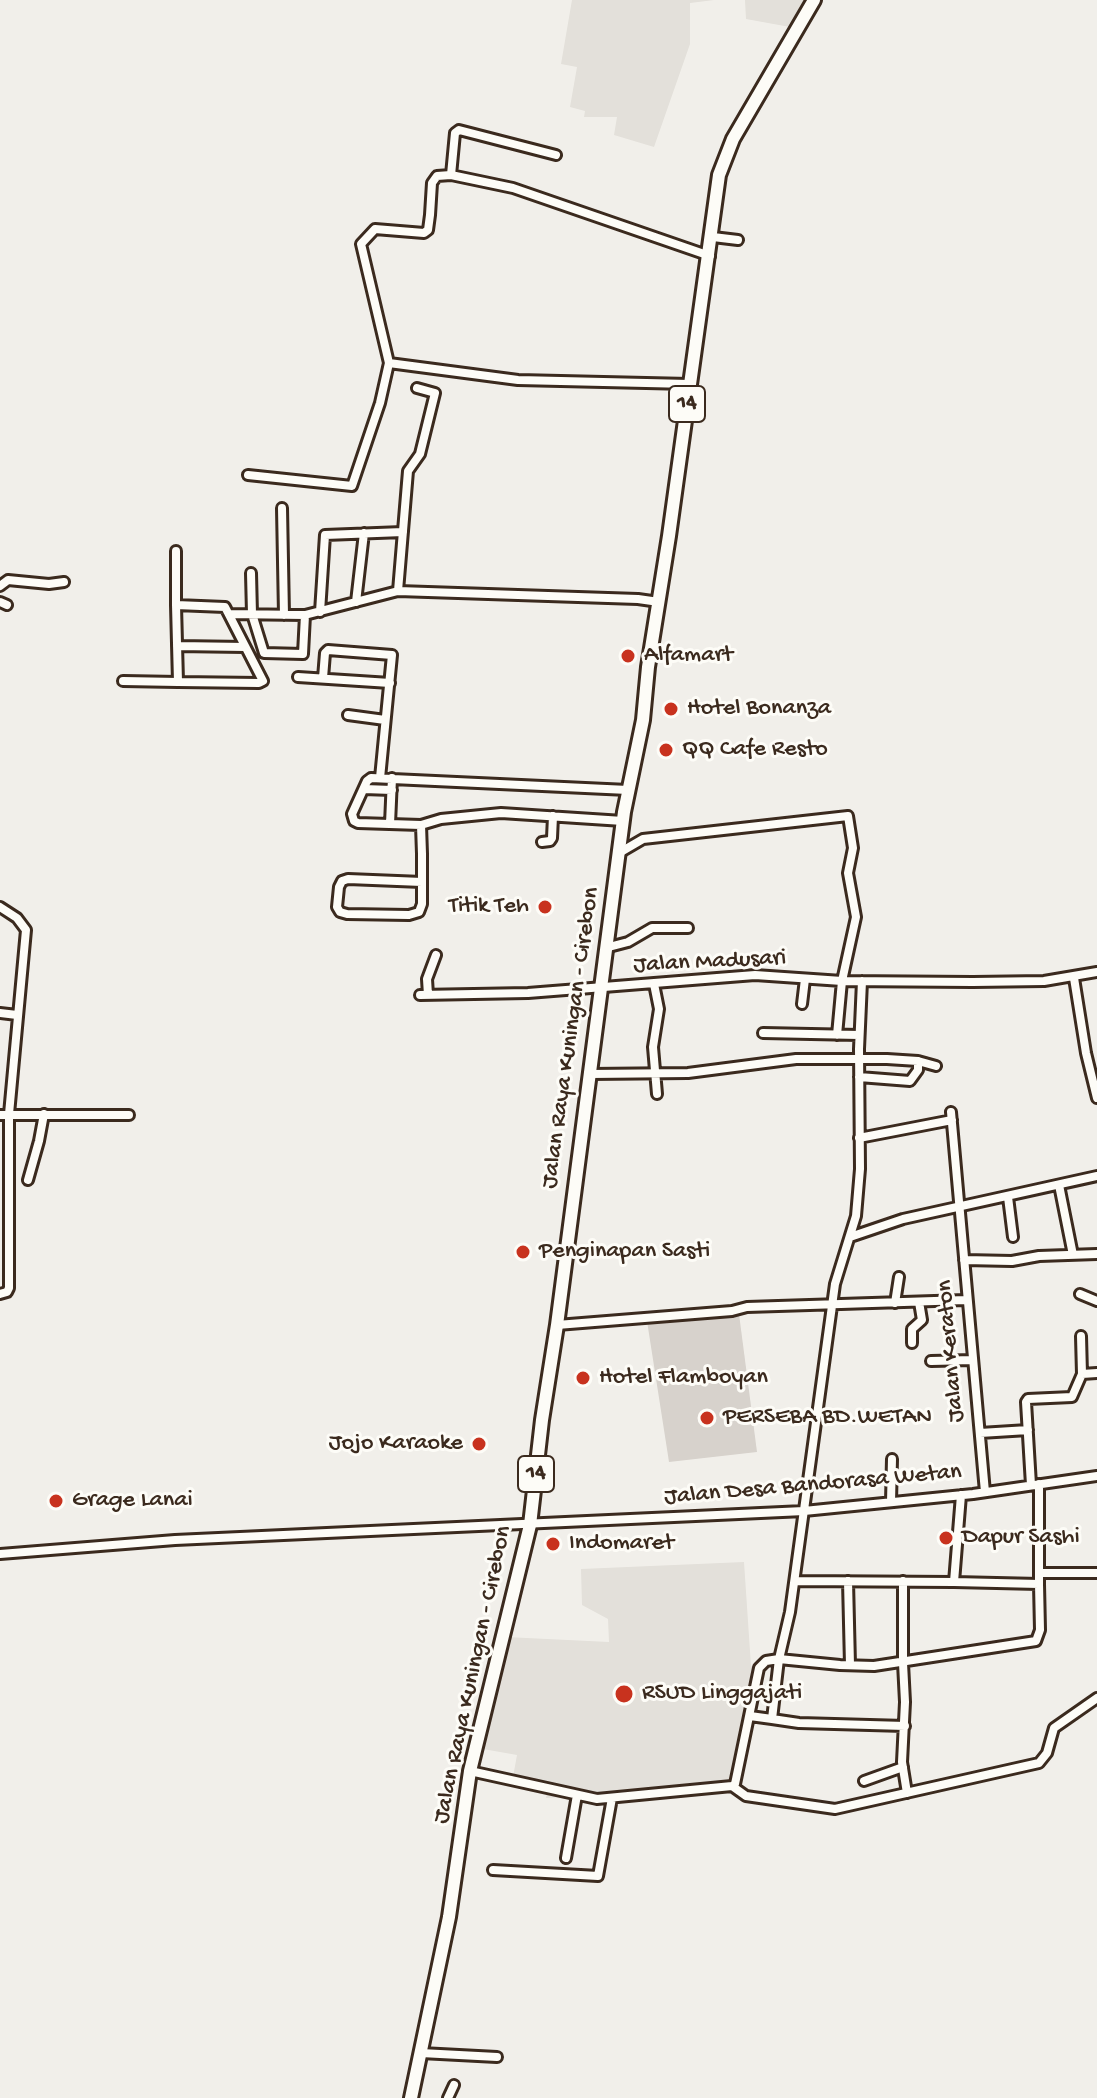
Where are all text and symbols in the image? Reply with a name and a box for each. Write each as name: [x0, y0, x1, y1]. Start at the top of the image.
road number: 14: [669, 386, 705, 422]
place label: Alfamart: [644, 642, 733, 670]
marker: Alfamart: [619, 647, 637, 665]
place label: Hotel Bonanza: [687, 695, 831, 723]
marker: Hotel Bonanza: [662, 700, 680, 718]
place label: QQ Cafe Resto: [682, 736, 828, 764]
marker: QQ Cafe Resto: [657, 741, 675, 759]
street label: Jalan Raya Kuningan - Cirebon: [537, 886, 607, 1190]
place label: Titik Teh: [449, 893, 529, 921]
marker: Titik Teh: [536, 898, 554, 916]
street label: Jalan Madusari: [633, 945, 787, 981]
place label: Penginapan Sasti: [539, 1238, 710, 1266]
marker: Penginapan Sasti: [514, 1243, 532, 1261]
street label: Jalan Keraton: [931, 1279, 973, 1423]
place label: Hotel Flamboyan: [599, 1364, 768, 1392]
marker: Hotel Flamboyan: [574, 1369, 592, 1387]
place label: PERSEBA BD.WETAN: [723, 1404, 932, 1432]
marker: PERSEBA BD.WETAN: [698, 1409, 716, 1427]
place label: Jojo Karaoke: [329, 1430, 463, 1458]
marker: Jojo Karaoke: [470, 1435, 488, 1453]
road number: 14: [518, 1456, 554, 1492]
street label: Jalan Desa Bandorasa Wetan: [663, 1459, 963, 1513]
place label: Grage Lanai: [72, 1487, 193, 1515]
marker: Grage Lanai: [47, 1492, 65, 1510]
street label: Jalan Raya Kuningan - Cirebon: [428, 1523, 520, 1827]
place label: Dapur Sashi: [962, 1524, 1080, 1552]
marker: Dapur Sashi: [937, 1529, 955, 1547]
place label: Indomaret: [569, 1530, 674, 1558]
marker: Indomaret: [544, 1535, 562, 1553]
place label: RSUD Linggajati: [642, 1680, 802, 1708]
marker: RSUD Linggajati: [613, 1683, 635, 1705]

